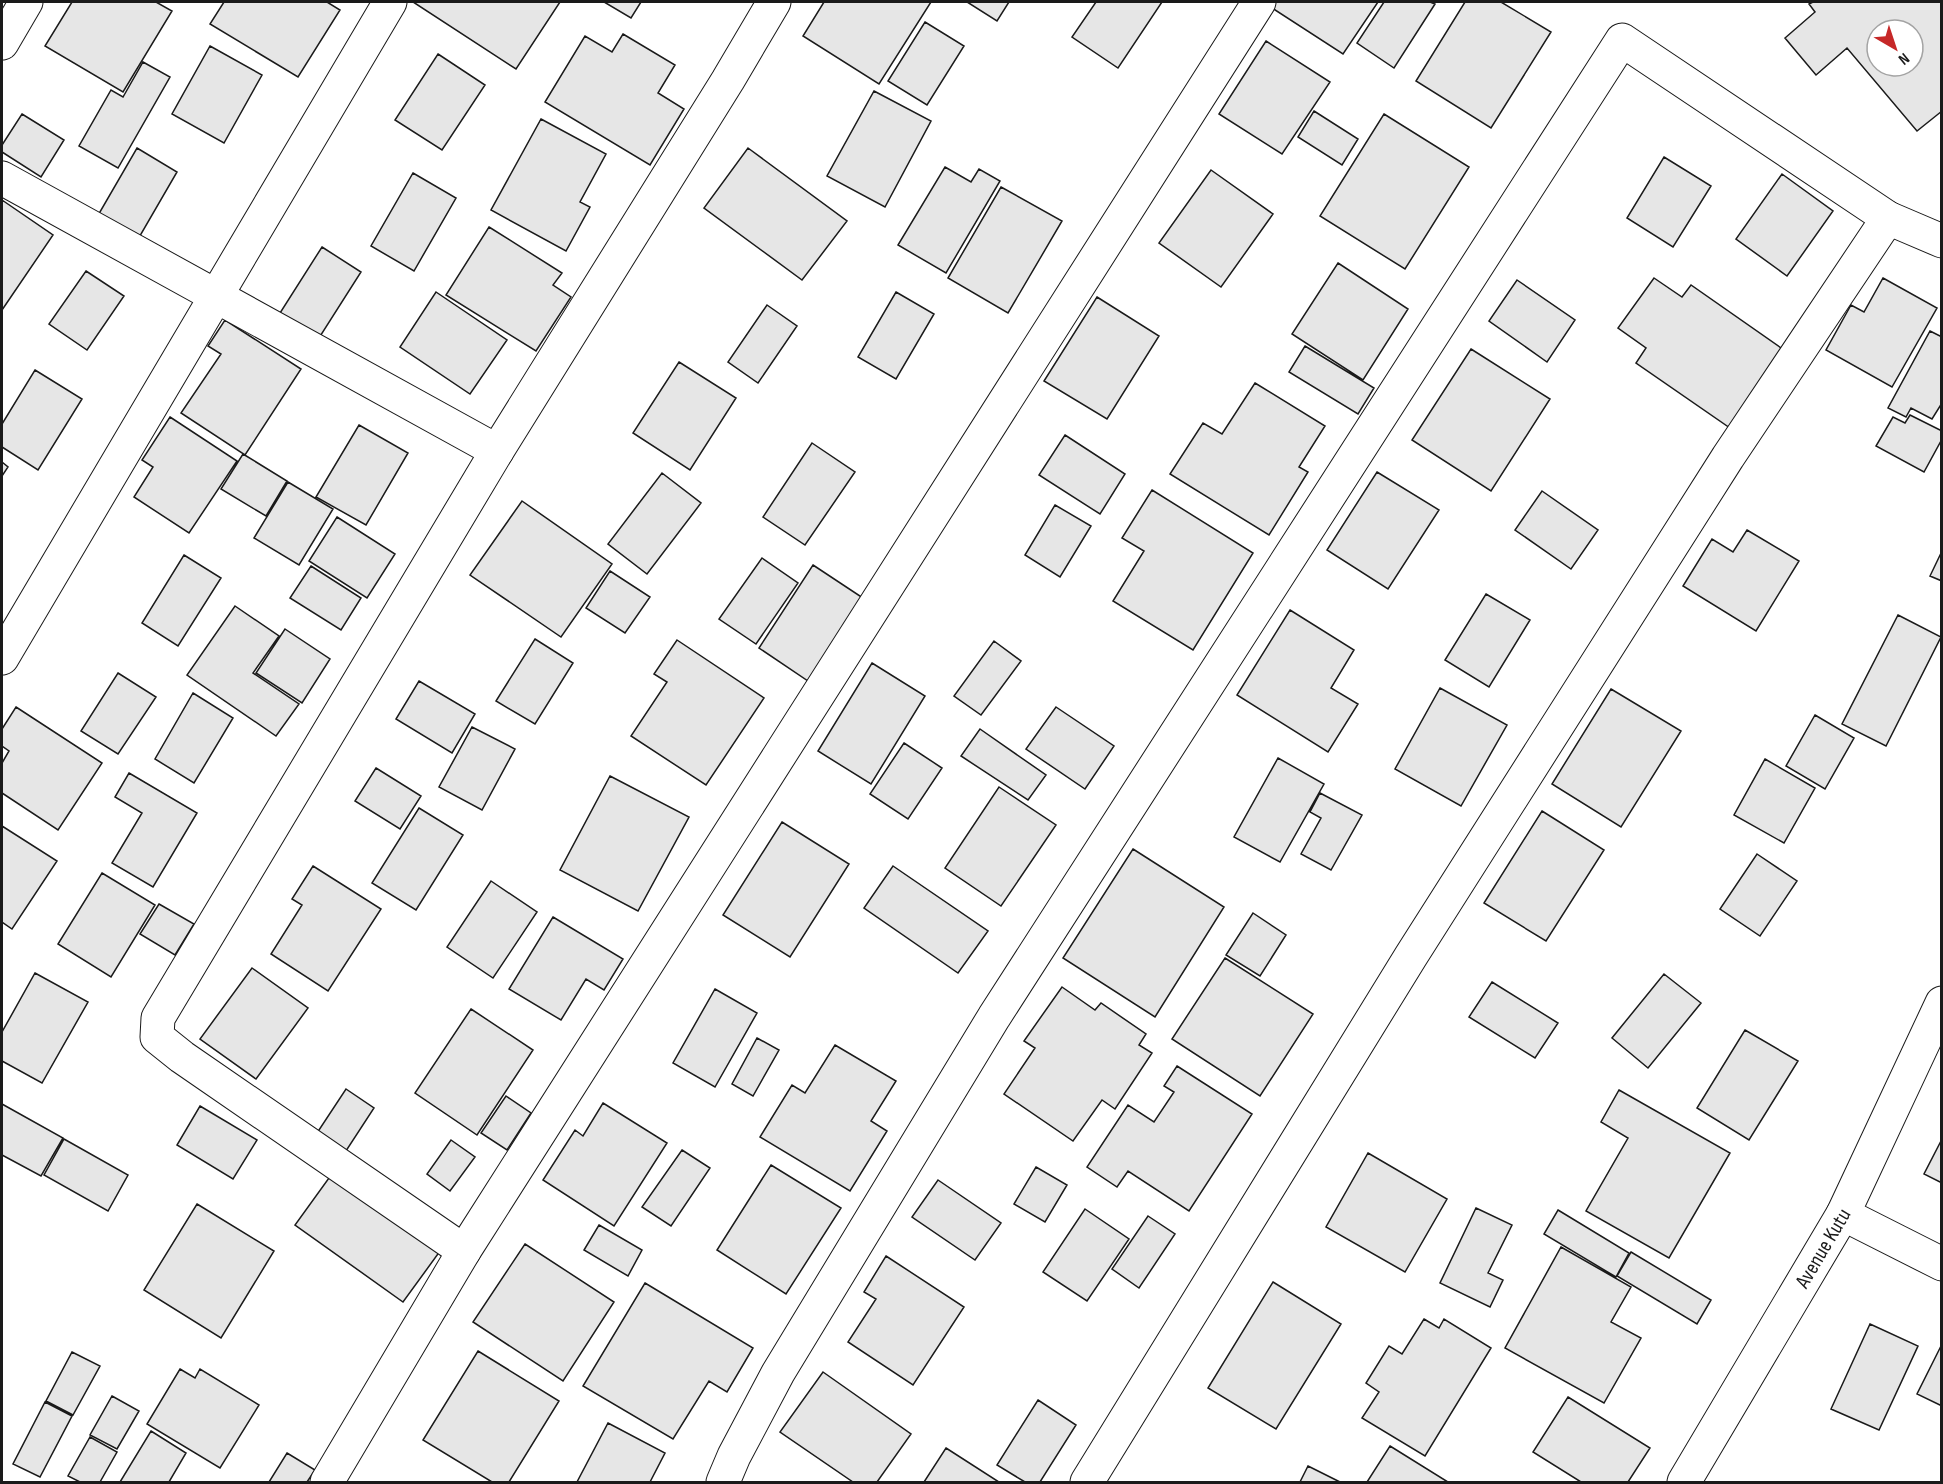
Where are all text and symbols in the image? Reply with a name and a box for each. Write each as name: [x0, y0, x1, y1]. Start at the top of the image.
north arrow: [1865, 18, 1925, 78]
text: N: [1894, 48, 1913, 69]
street label: Avenue Kutu: [1790, 1204, 1856, 1293]

